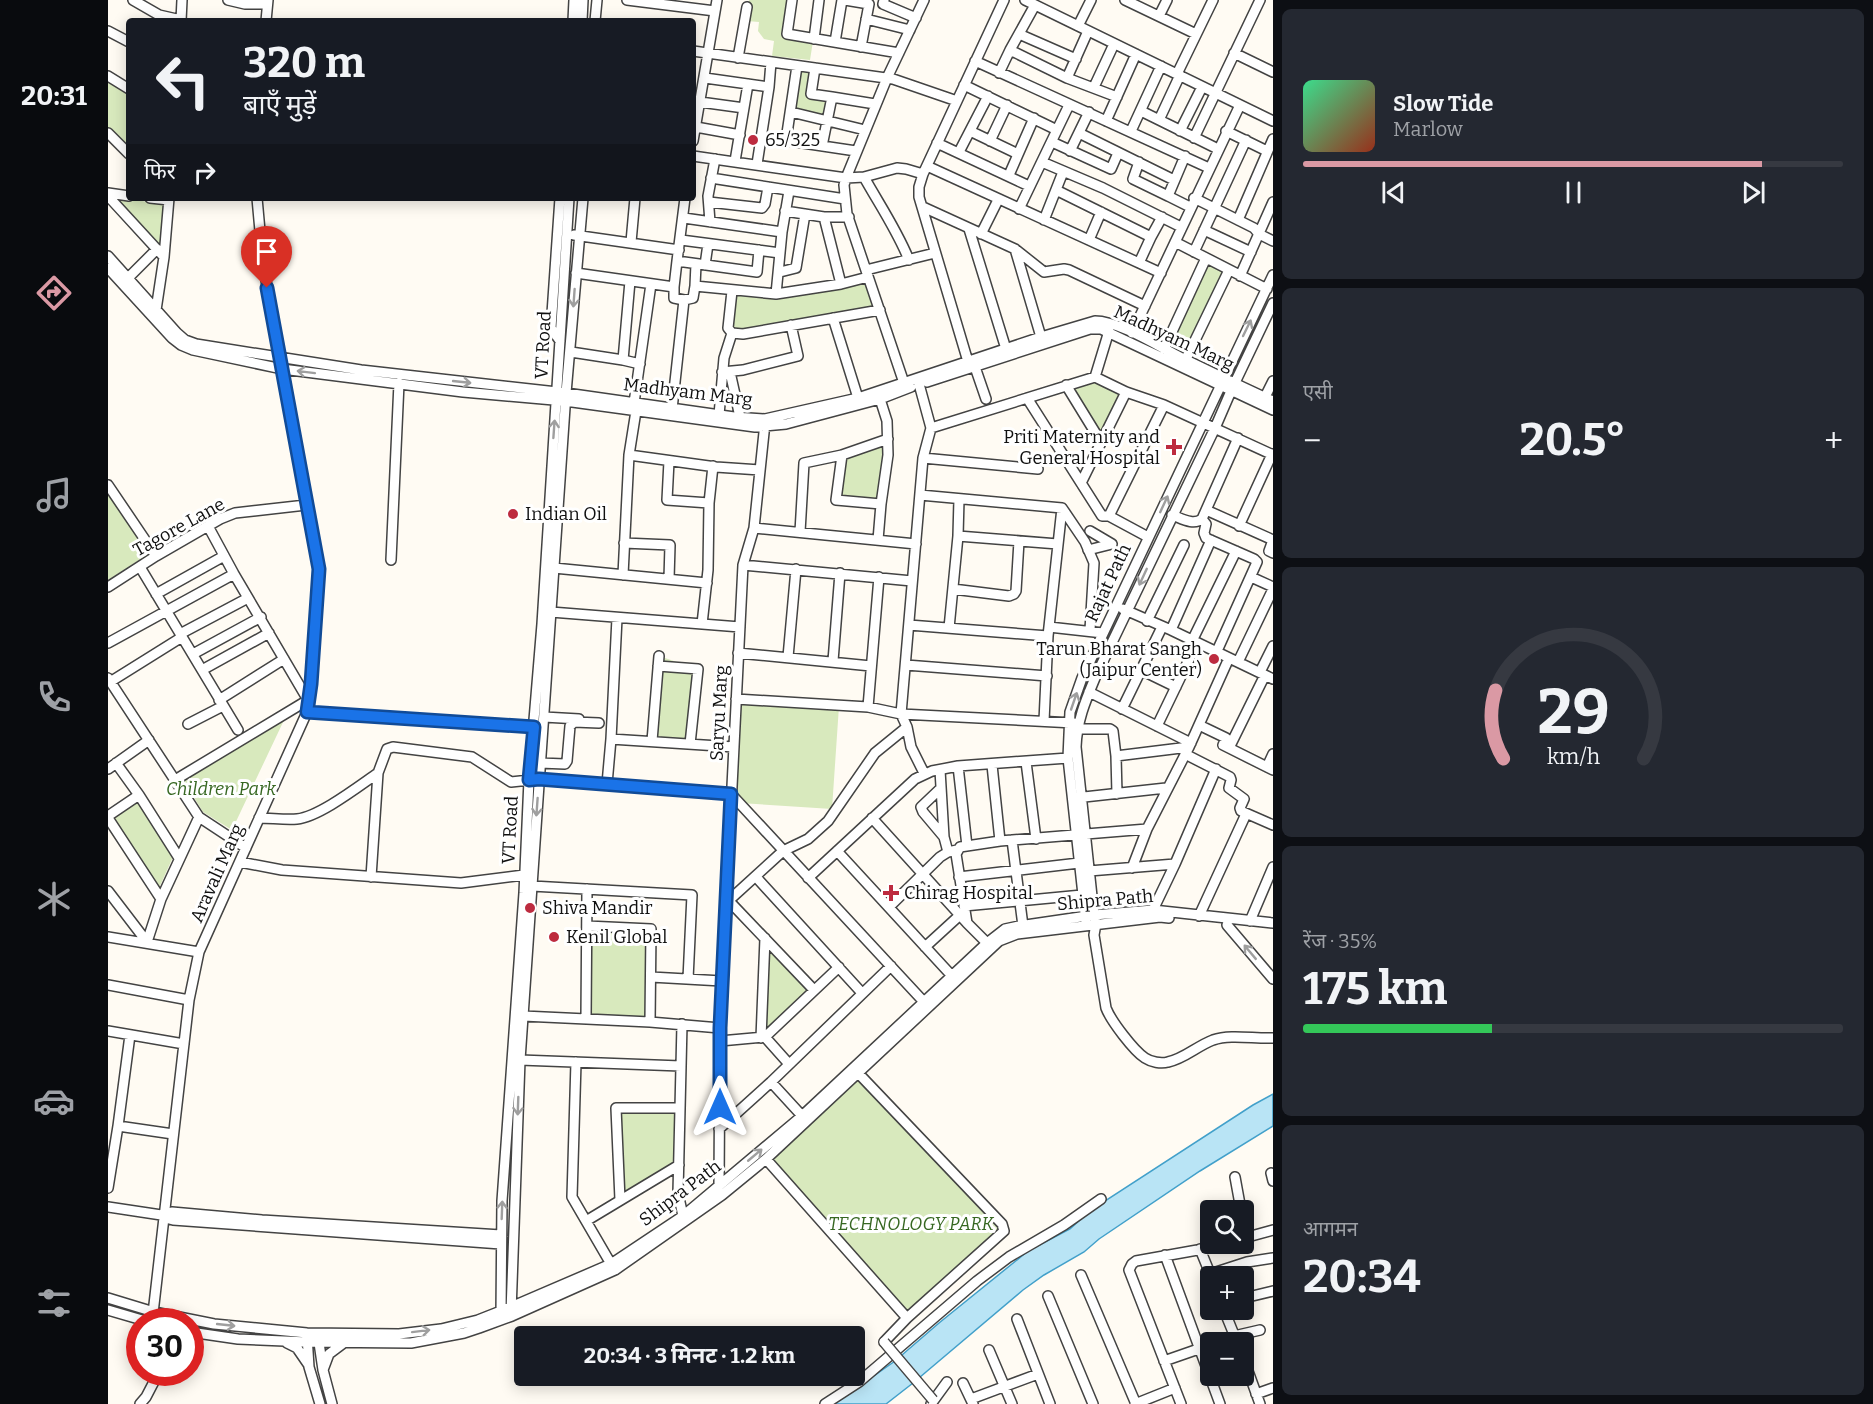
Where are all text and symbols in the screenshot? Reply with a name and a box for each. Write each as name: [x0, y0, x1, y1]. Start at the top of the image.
text: 320 m: [243, 38, 365, 88]
icon: left: [144, 42, 222, 120]
text: 20:31: [21, 80, 87, 112]
text: बाएँ मुड़ें: [243, 89, 316, 121]
text: Slow Tide: [1393, 90, 1493, 117]
text: Marlow: [1393, 117, 1463, 141]
place label: 65/325: [765, 129, 820, 151]
marker: 65/325: [746, 133, 760, 147]
icon: right: [188, 156, 221, 189]
text: फिर: [144, 158, 176, 185]
icon: previous: [1377, 176, 1410, 209]
icon: pause: [1557, 176, 1590, 209]
icon: next: [1737, 176, 1770, 209]
pin: [241, 226, 292, 288]
icon: arrive: [250, 235, 283, 268]
icon: directions: [33, 272, 75, 314]
one-way arrow: [568, 288, 579, 308]
street label: Madhyam Marg: [1110, 301, 1238, 375]
street label: VT Road: [530, 310, 556, 380]
one-way arrow: [1242, 320, 1254, 338]
one-way arrow: [297, 366, 317, 377]
street label: Madhyam Marg: [622, 373, 754, 411]
one-way arrow: [451, 377, 471, 388]
text: एसी: [1303, 380, 1333, 404]
text: 20.5°: [1520, 413, 1626, 467]
one-way arrow: [549, 419, 560, 439]
text: −: [1303, 421, 1321, 461]
text: +: [1824, 421, 1843, 461]
place label: Priti Maternity and General Hospital: [1003, 426, 1160, 469]
marker: Priti Maternity and General Hospital: [1165, 438, 1183, 456]
icon: music: [33, 474, 75, 516]
street label: Tagore Lane: [129, 493, 229, 561]
one-way arrow: [1158, 496, 1170, 514]
place label: Indian Oil: [525, 503, 607, 525]
marker: Indian Oil: [506, 507, 520, 521]
street label: Rajat Path: [1080, 540, 1136, 626]
one-way arrow: [1137, 567, 1149, 585]
place label: Tarun Bharat Sangh (Jaipur Center): [1036, 638, 1202, 681]
marker: Tarun Bharat Sangh (Jaipur Center): [1207, 652, 1221, 666]
street label: Saryu Marg: [706, 664, 732, 762]
text: 29: [1537, 675, 1609, 750]
icon: phone: [33, 676, 75, 718]
one-way arrow: [1069, 692, 1080, 711]
text: km/h: [1546, 744, 1600, 770]
park label: Children Park: [166, 778, 276, 800]
street label: VT Road: [497, 795, 523, 865]
one-way arrow: [532, 796, 543, 816]
street label: Aravali Marg: [185, 820, 249, 926]
icon: climate: [33, 878, 75, 920]
place label: Chirag Hospital: [904, 882, 1033, 904]
marker: Chirag Hospital: [882, 884, 900, 902]
street label: Shipra Path: [1056, 885, 1154, 915]
place label: Shiva Mandir: [542, 897, 653, 919]
marker: Shiva Mandir: [523, 901, 537, 915]
place label: Kenil Global: [566, 926, 667, 948]
text: रेंज · 35%: [1303, 929, 1377, 953]
marker: Kenil Global: [547, 930, 561, 944]
one-way arrow: [1243, 945, 1257, 960]
text: 175 km: [1303, 962, 1447, 1016]
position arrow: [688, 1075, 752, 1139]
icon: car: [33, 1080, 75, 1122]
one-way arrow: [513, 1096, 524, 1116]
one-way arrow: [747, 1148, 762, 1162]
street label: Shipra Path: [635, 1155, 725, 1231]
map controls: [1200, 1200, 1254, 1386]
button: search: [1200, 1200, 1254, 1254]
one-way arrow: [496, 1201, 508, 1221]
park label: TECHNOLOGY PARK: [828, 1213, 994, 1235]
text: आगमन: [1303, 1217, 1358, 1241]
text: 20:34: [1303, 1250, 1421, 1304]
button: +: [1200, 1266, 1254, 1320]
icon: filters: [33, 1282, 75, 1324]
speed limit sign: 30: [126, 1308, 204, 1386]
one-way arrow: [216, 1320, 236, 1331]
one-way arrow: [410, 1325, 430, 1336]
button: −: [1200, 1332, 1254, 1386]
text: 20:34 · 3 मिनट · 1.2 km: [584, 1342, 795, 1369]

